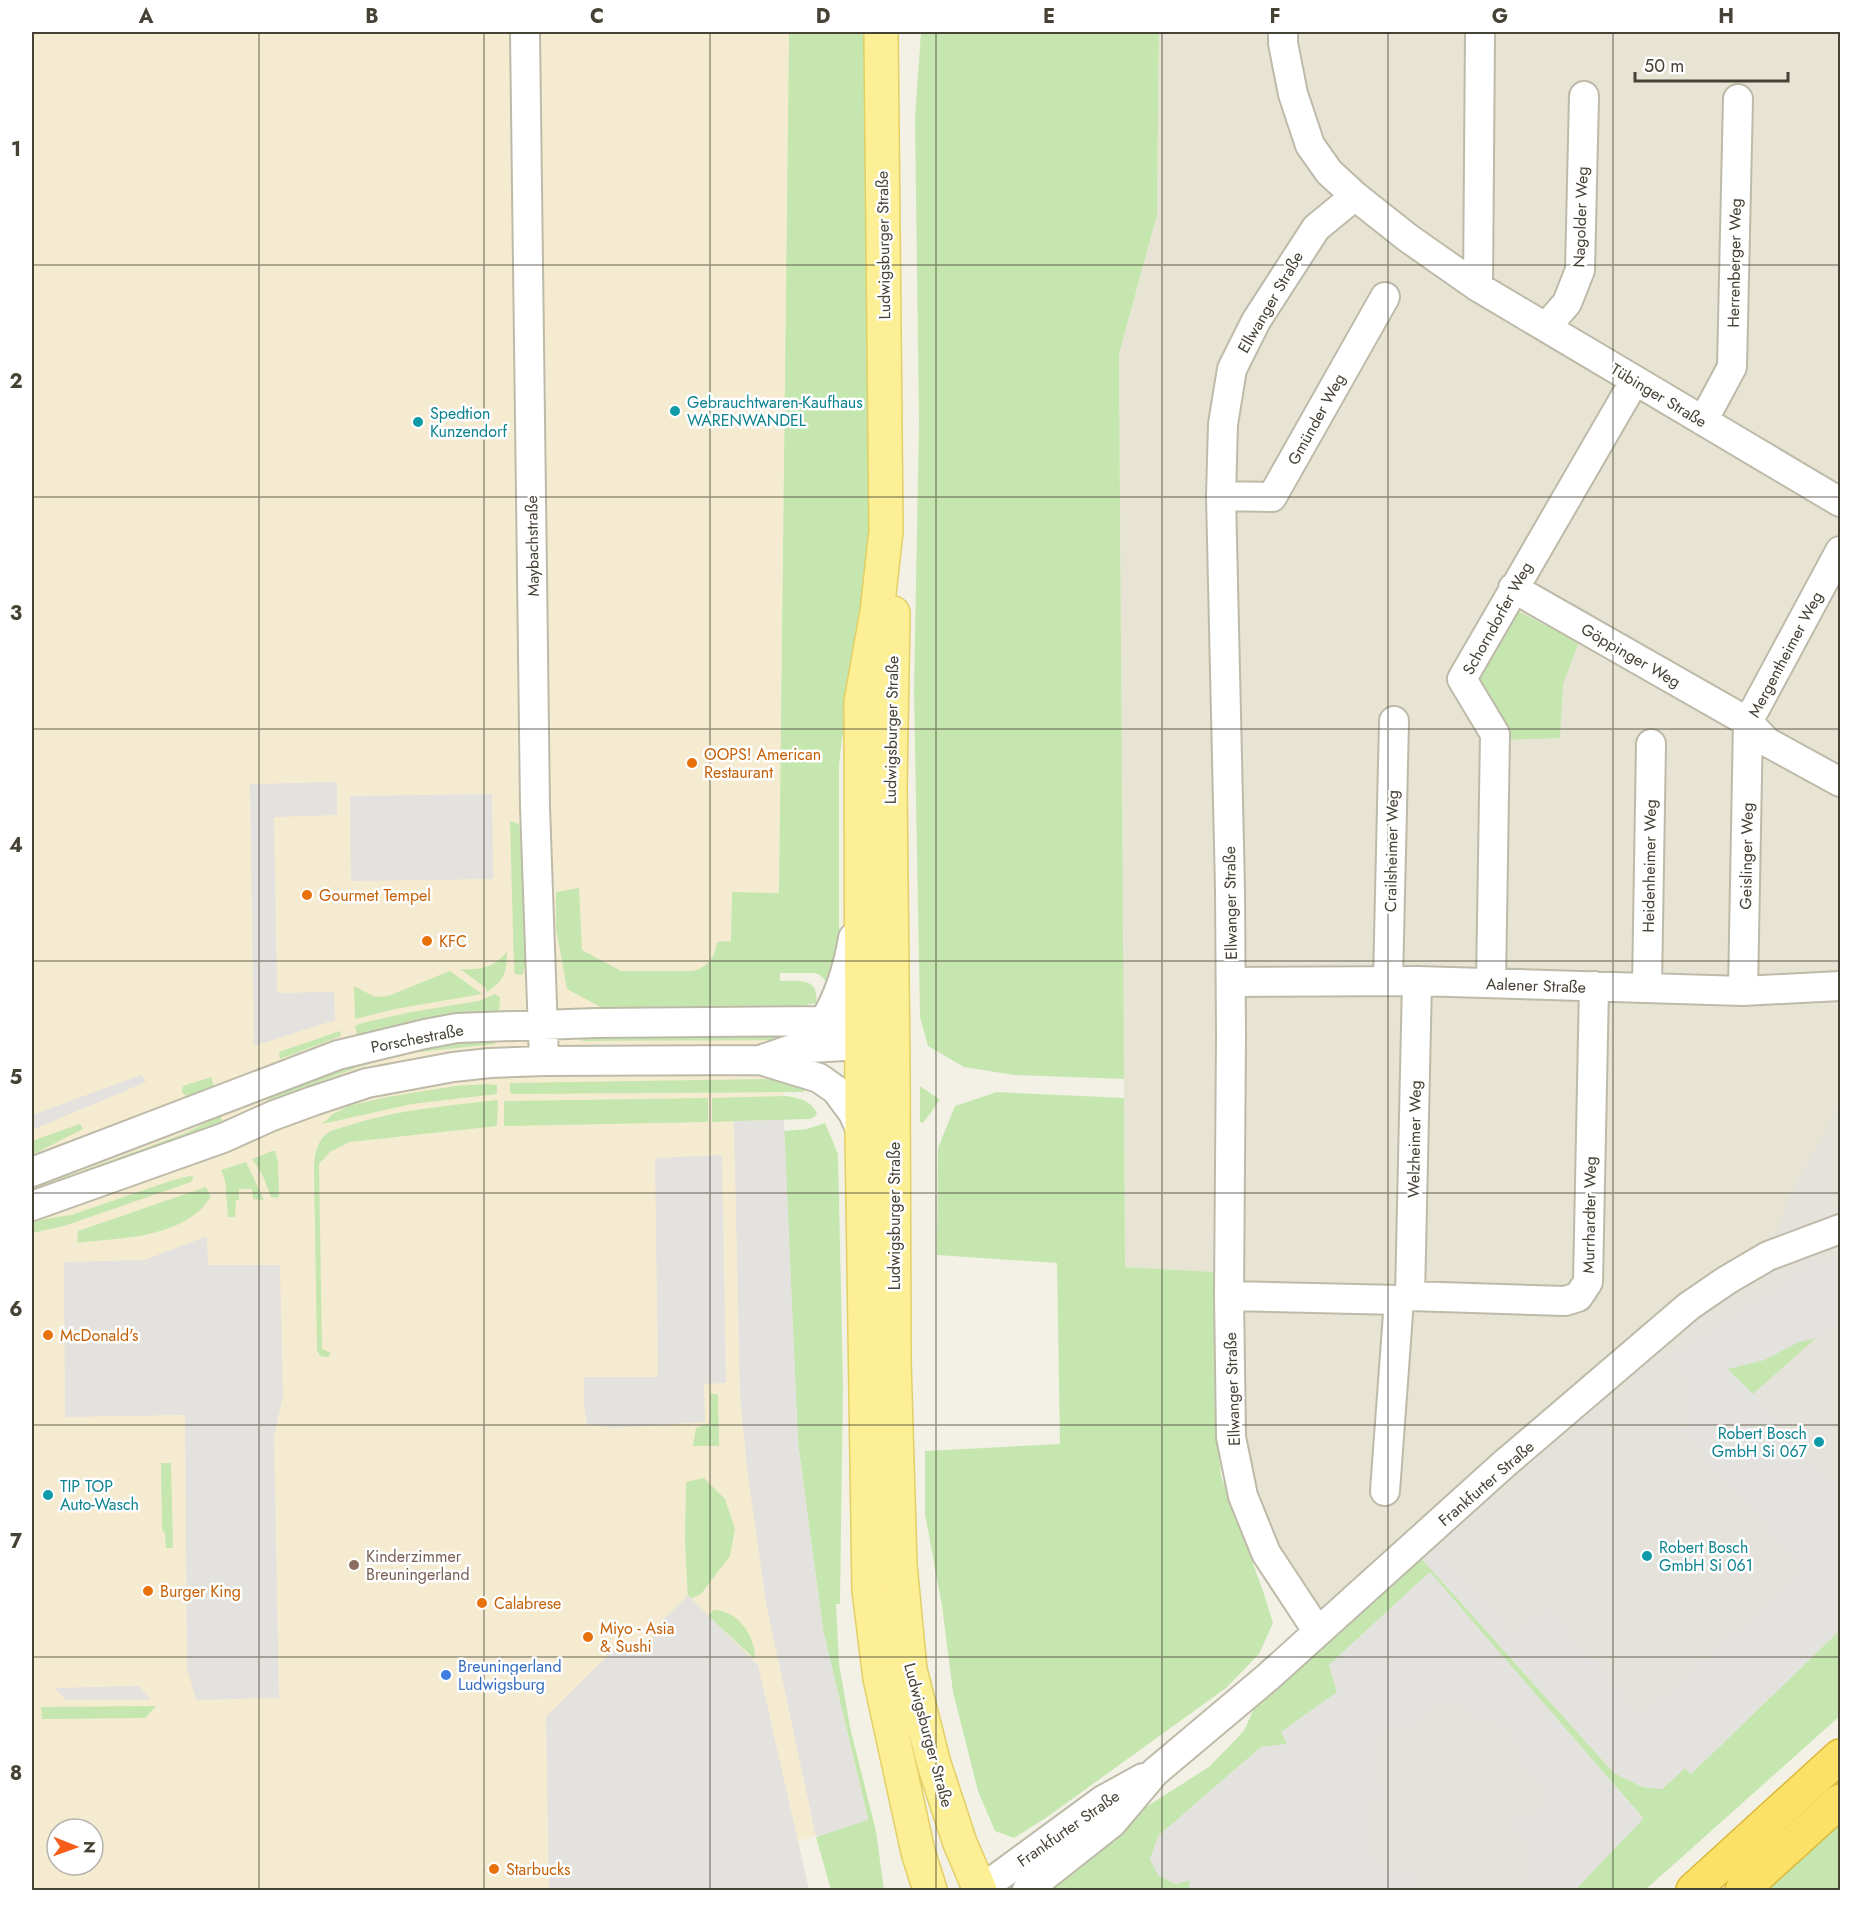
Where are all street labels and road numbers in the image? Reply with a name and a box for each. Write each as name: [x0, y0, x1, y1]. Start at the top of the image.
street label: Nagolder Weg: [1567, 166, 1594, 268]
street label: Ludwigsburger Straße: [871, 171, 896, 319]
street label: Herrenberger Weg: [1722, 198, 1747, 328]
street label: Ellwanger Straße: [1232, 247, 1309, 357]
street label: Tübinger Straße: [1606, 358, 1711, 433]
street label: Gmünder Weg: [1282, 369, 1351, 469]
street label: Maybachstraße: [520, 495, 545, 597]
street label: Schorndorfer Weg: [1457, 558, 1538, 679]
street label: Mergentheimer Weg: [1742, 587, 1828, 721]
street label: Göppinger Weg: [1577, 618, 1685, 693]
street label: Ludwigsburger Straße: [879, 656, 904, 804]
street label: Crailsheimer Weg: [1379, 790, 1404, 912]
street label: Heidenheimer Weg: [1637, 799, 1662, 933]
street label: Geislinger Weg: [1734, 802, 1759, 910]
street label: Ellwanger Straße: [1218, 846, 1243, 960]
street label: Aalener Straße: [1486, 972, 1586, 999]
street label: Porschestraße: [369, 1018, 465, 1059]
street label: Welzheimer Weg: [1402, 1080, 1427, 1198]
street label: Ludwigsburger Straße: [883, 1142, 906, 1290]
street label: Murrhardter Weg: [1577, 1156, 1602, 1274]
street label: Ellwanger Straße: [1219, 1332, 1246, 1446]
street label: Frankfurter Straße: [1433, 1435, 1539, 1531]
street label: Ludwigsburger Straße: [898, 1660, 959, 1810]
street label: Frankfurter Straße: [1012, 1785, 1124, 1872]

